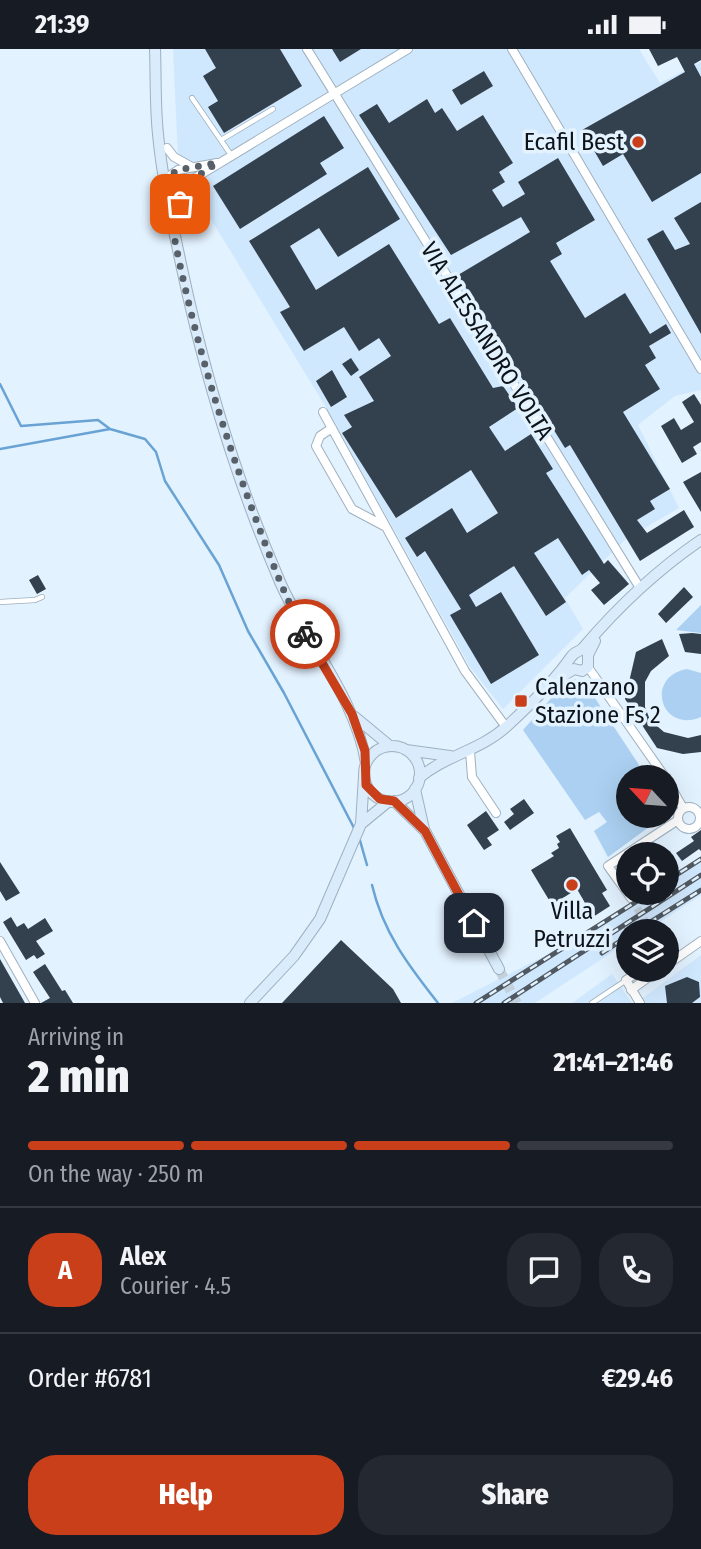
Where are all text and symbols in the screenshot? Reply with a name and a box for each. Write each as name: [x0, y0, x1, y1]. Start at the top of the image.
text: 21:39: [35, 9, 89, 40]
place label: Ecafil Best: [524, 128, 624, 156]
marker: Ecafil Best: [630, 134, 646, 150]
pin: [150, 174, 210, 234]
icon: bag: [161, 185, 199, 223]
street label: VIA ALESSANDRO VOLTA: [415, 237, 559, 445]
courier: [270, 599, 340, 669]
icon: bike: [286, 615, 324, 653]
place label: Calenzano Stazione Fs 2: [535, 673, 661, 729]
marker: Calenzano Stazione Fs 2: [513, 693, 529, 709]
north arrow: [616, 765, 679, 828]
map controls: [616, 765, 679, 982]
button: locate: [616, 842, 679, 905]
marker: Villa Petruzzi: [564, 877, 580, 893]
pin: [444, 893, 504, 953]
place label: Villa Petruzzi: [533, 897, 611, 953]
icon: home: [455, 904, 493, 942]
button: layers: [616, 919, 679, 982]
text: Arriving in: [28, 1023, 124, 1051]
text: 21:41–21:46: [553, 1047, 673, 1078]
text: 2 min: [28, 1049, 130, 1104]
text: On the way · 250 m: [28, 1160, 204, 1188]
button: chat: [507, 1233, 581, 1307]
button: phone: [599, 1233, 673, 1307]
text: Alex: [120, 1241, 166, 1272]
text: A: [58, 1255, 72, 1286]
text: Courier · 4.5: [120, 1272, 231, 1300]
text: Order #6781: [28, 1363, 152, 1394]
text: €29.46: [602, 1363, 673, 1394]
button: Help: [28, 1455, 344, 1535]
button: Share: [358, 1455, 673, 1535]

